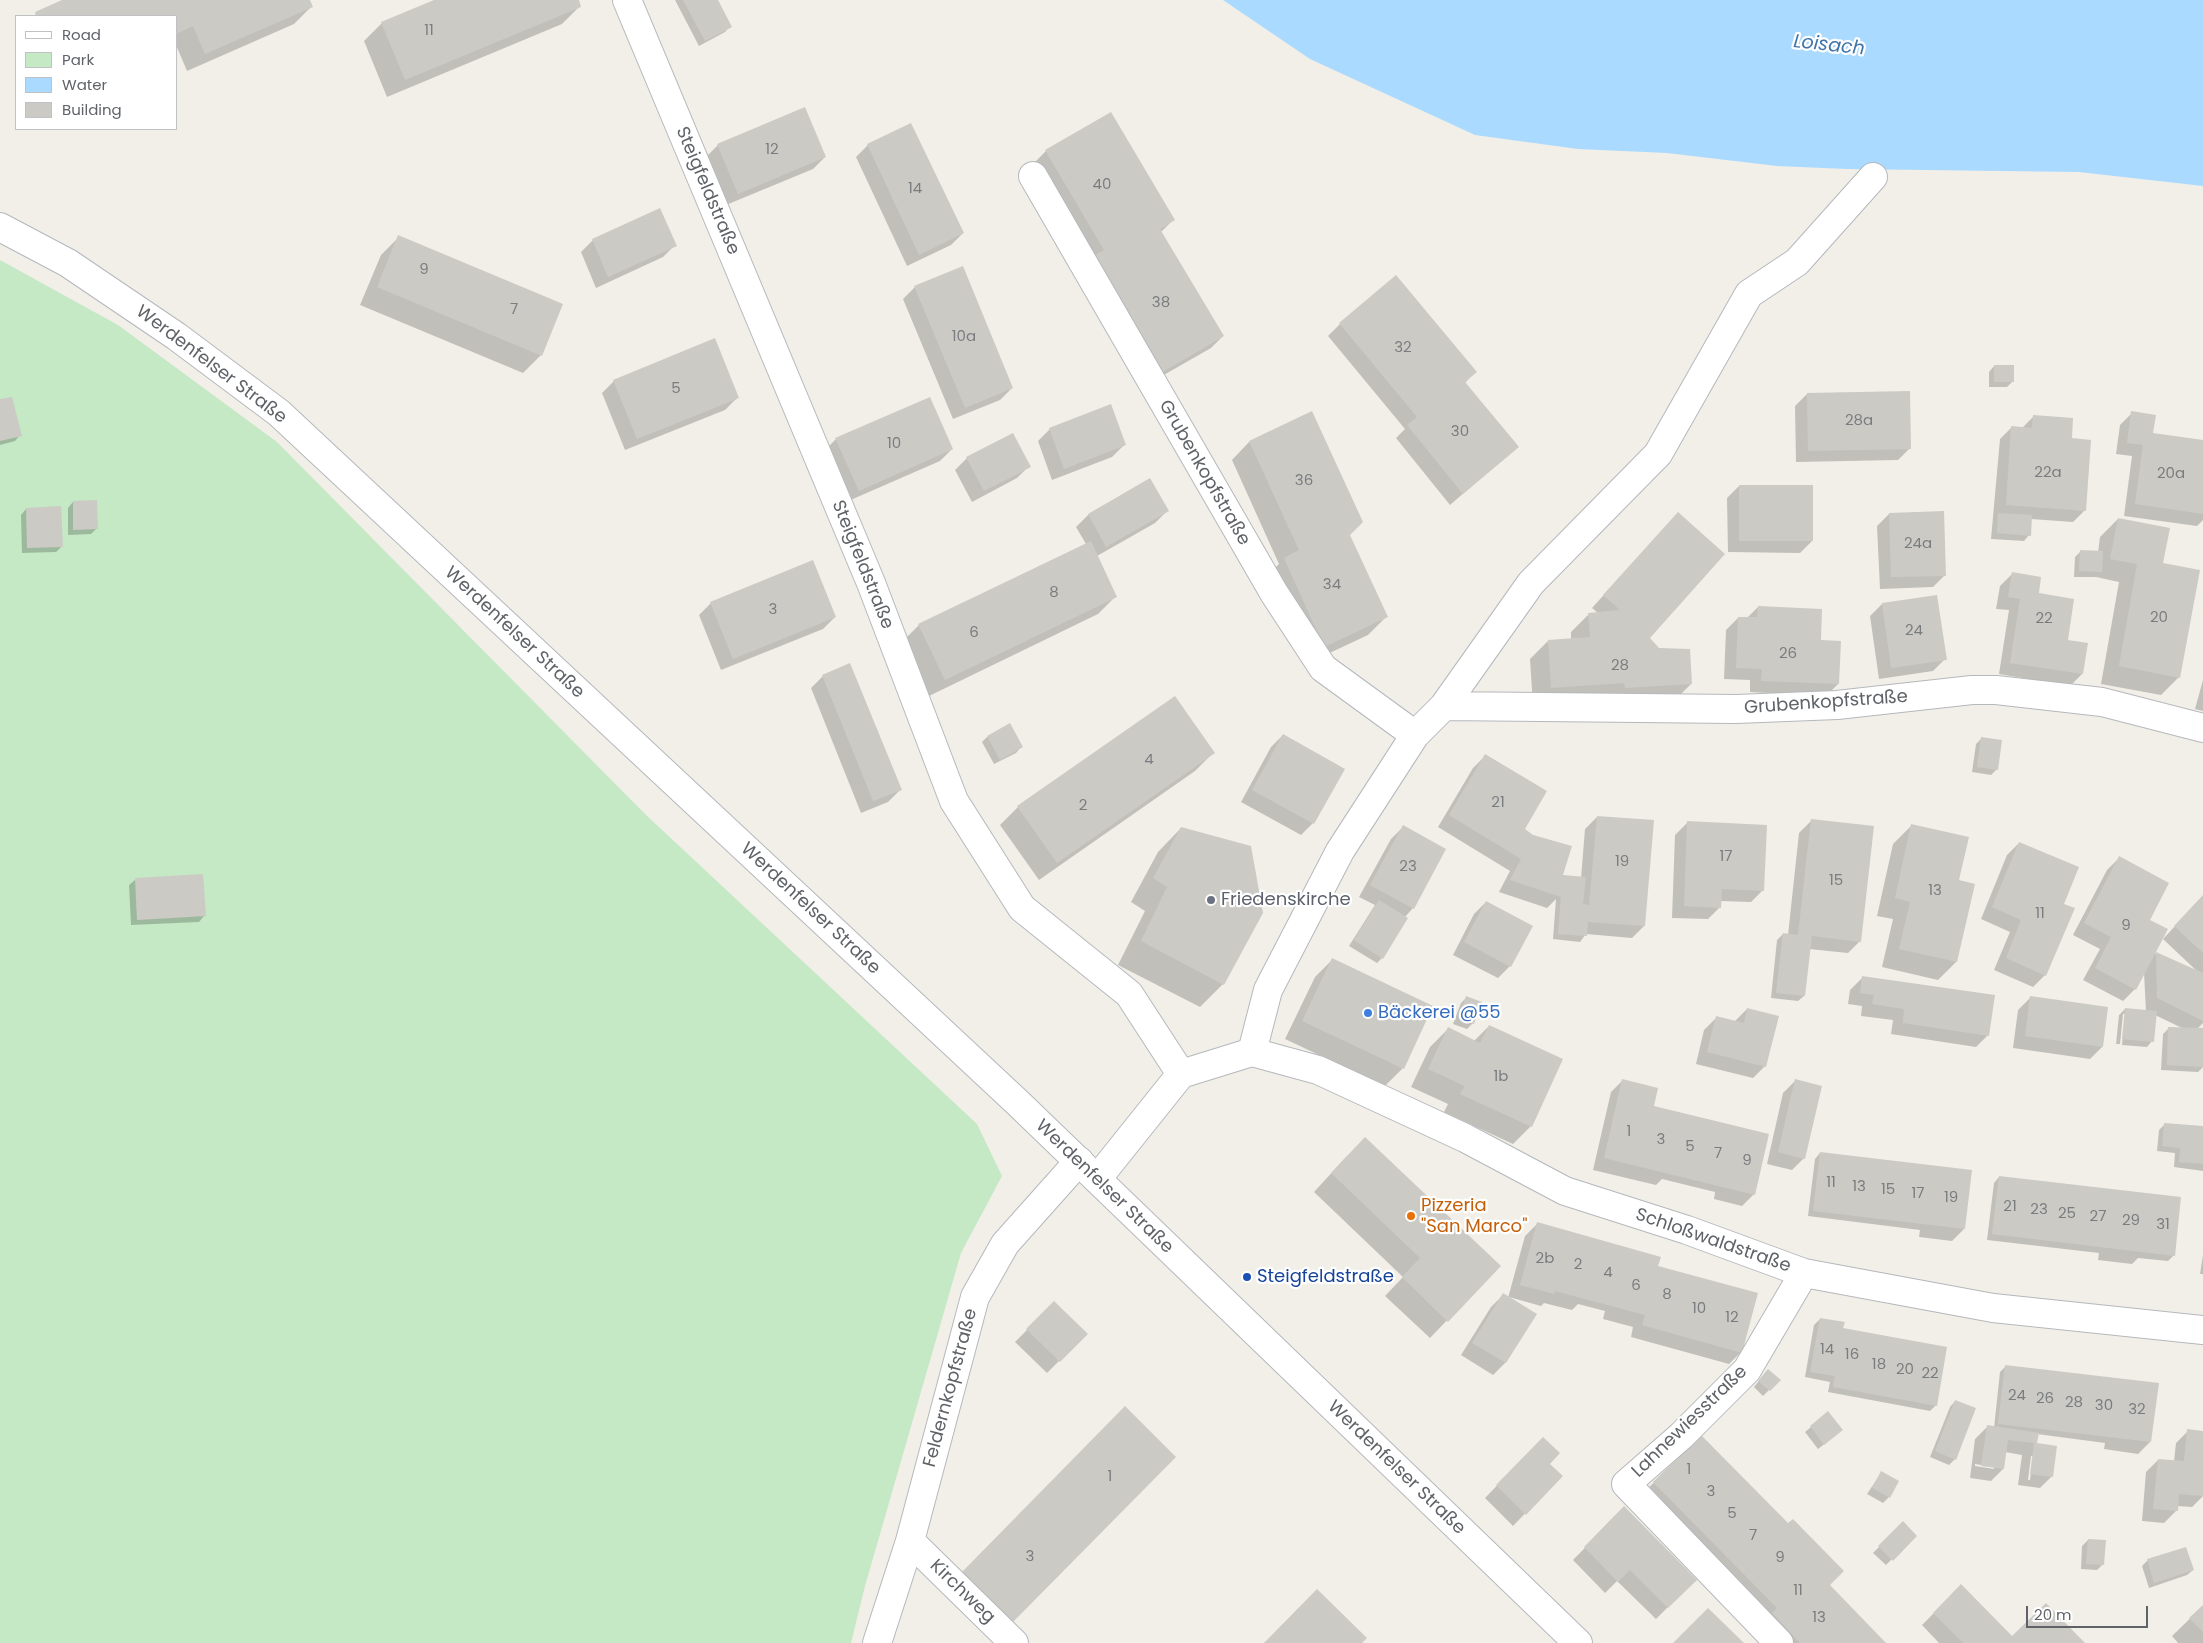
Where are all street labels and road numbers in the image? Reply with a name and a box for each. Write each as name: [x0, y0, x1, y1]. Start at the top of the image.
street label: Steigfeldstraße: [670, 124, 744, 258]
street label: Werdenfelser Straße: [131, 301, 291, 429]
street label: Grubenkopfstraße: [1154, 396, 1254, 550]
street label: Steigfeldstraße: [826, 498, 898, 632]
street label: Werdenfelser Straße: [440, 563, 588, 703]
street label: Grubenkopfstraße: [1743, 686, 1909, 720]
street label: Werdenfelser Straße: [736, 839, 884, 979]
street label: Werdenfelser Straße: [1031, 1116, 1177, 1258]
street label: Schloßwaldstraße: [1632, 1204, 1794, 1278]
street label: Feldernkopfstraße: [919, 1306, 983, 1470]
street label: Lahnewiesstraße: [1628, 1361, 1752, 1483]
street label: Werdenfelser Straße: [1323, 1397, 1469, 1539]
street label: Kirchweg: [925, 1556, 999, 1628]

